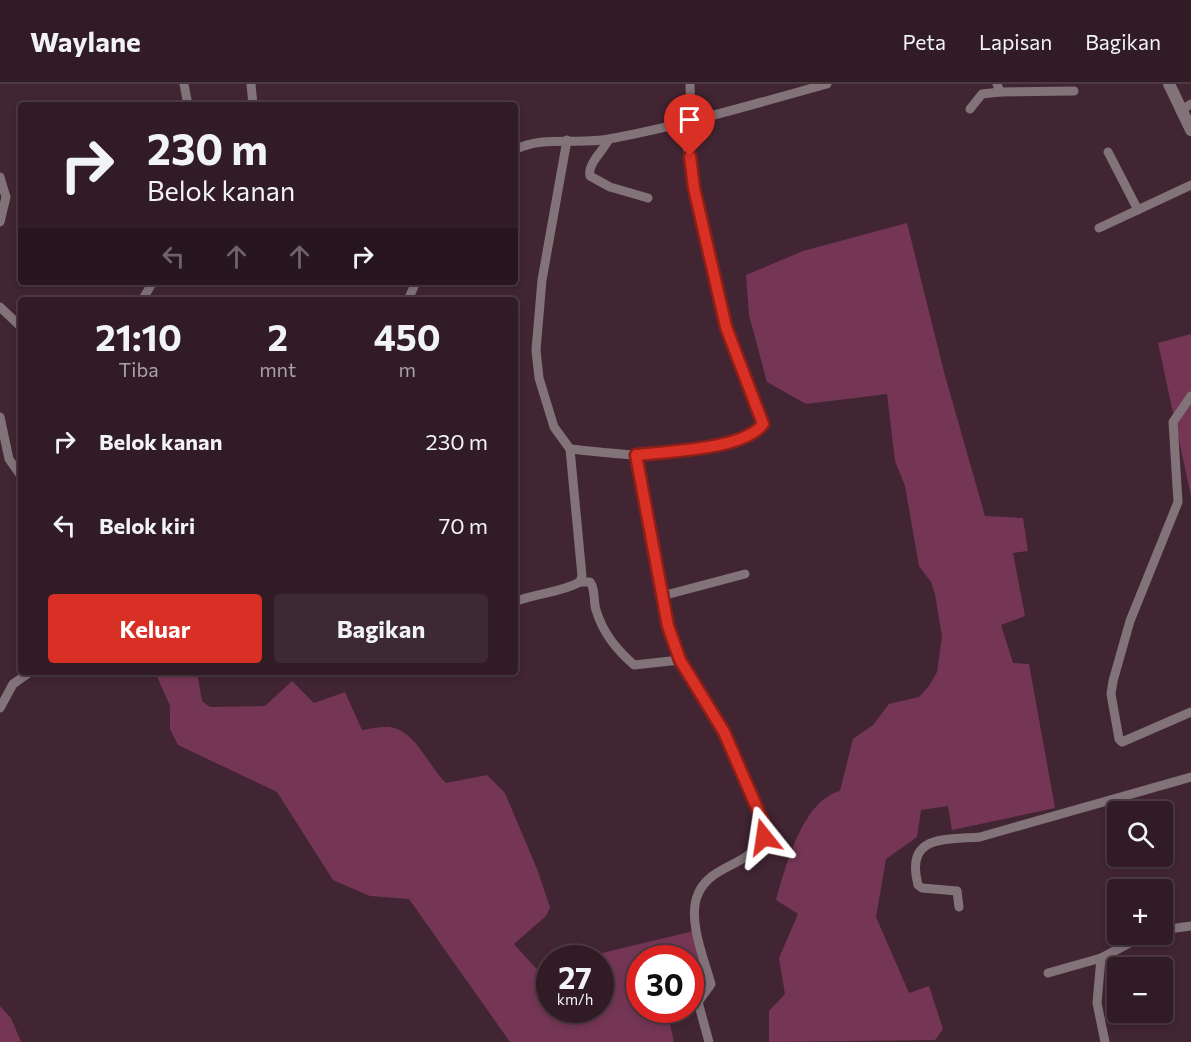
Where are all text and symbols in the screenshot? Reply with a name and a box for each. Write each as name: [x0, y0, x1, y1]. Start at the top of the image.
text: Waylane: [30, 24, 141, 58]
text: Peta: [903, 29, 946, 54]
text: Lapisan: [979, 29, 1052, 54]
text: Bagikan: [1085, 29, 1161, 54]
pin: [664, 94, 715, 156]
icon: arrive: [673, 103, 706, 136]
text: 230 m: [147, 122, 268, 174]
icon: right: [48, 126, 126, 204]
text: Belok kanan: [147, 174, 295, 207]
icon: left: [157, 240, 190, 273]
icon: ahead: [220, 240, 253, 273]
icon: ahead: [283, 240, 316, 273]
icon: right: [346, 240, 379, 273]
text: 21:10: [95, 314, 182, 358]
text: 2: [267, 314, 288, 358]
text: 450: [374, 314, 441, 358]
text: Tiba: [118, 357, 159, 381]
text: mnt: [259, 357, 296, 381]
text: m: [398, 357, 416, 381]
icon: right: [48, 425, 81, 458]
text: Belok kanan: [99, 428, 222, 455]
text: 230 m: [425, 428, 488, 455]
icon: left: [48, 509, 81, 542]
text: Belok kiri: [99, 512, 195, 539]
text: 70 m: [439, 512, 488, 539]
button: Keluar: [48, 594, 262, 663]
button: Bagikan: [274, 594, 488, 663]
map controls: [1107, 801, 1173, 1023]
button: search: [1107, 801, 1173, 867]
position arrow: [732, 805, 796, 869]
button: +: [1107, 879, 1173, 945]
speed limit sign: 30: [626, 945, 704, 1023]
button: −: [1107, 957, 1173, 1023]
text: 27: [558, 958, 592, 995]
text: km/h: [557, 990, 593, 1008]

